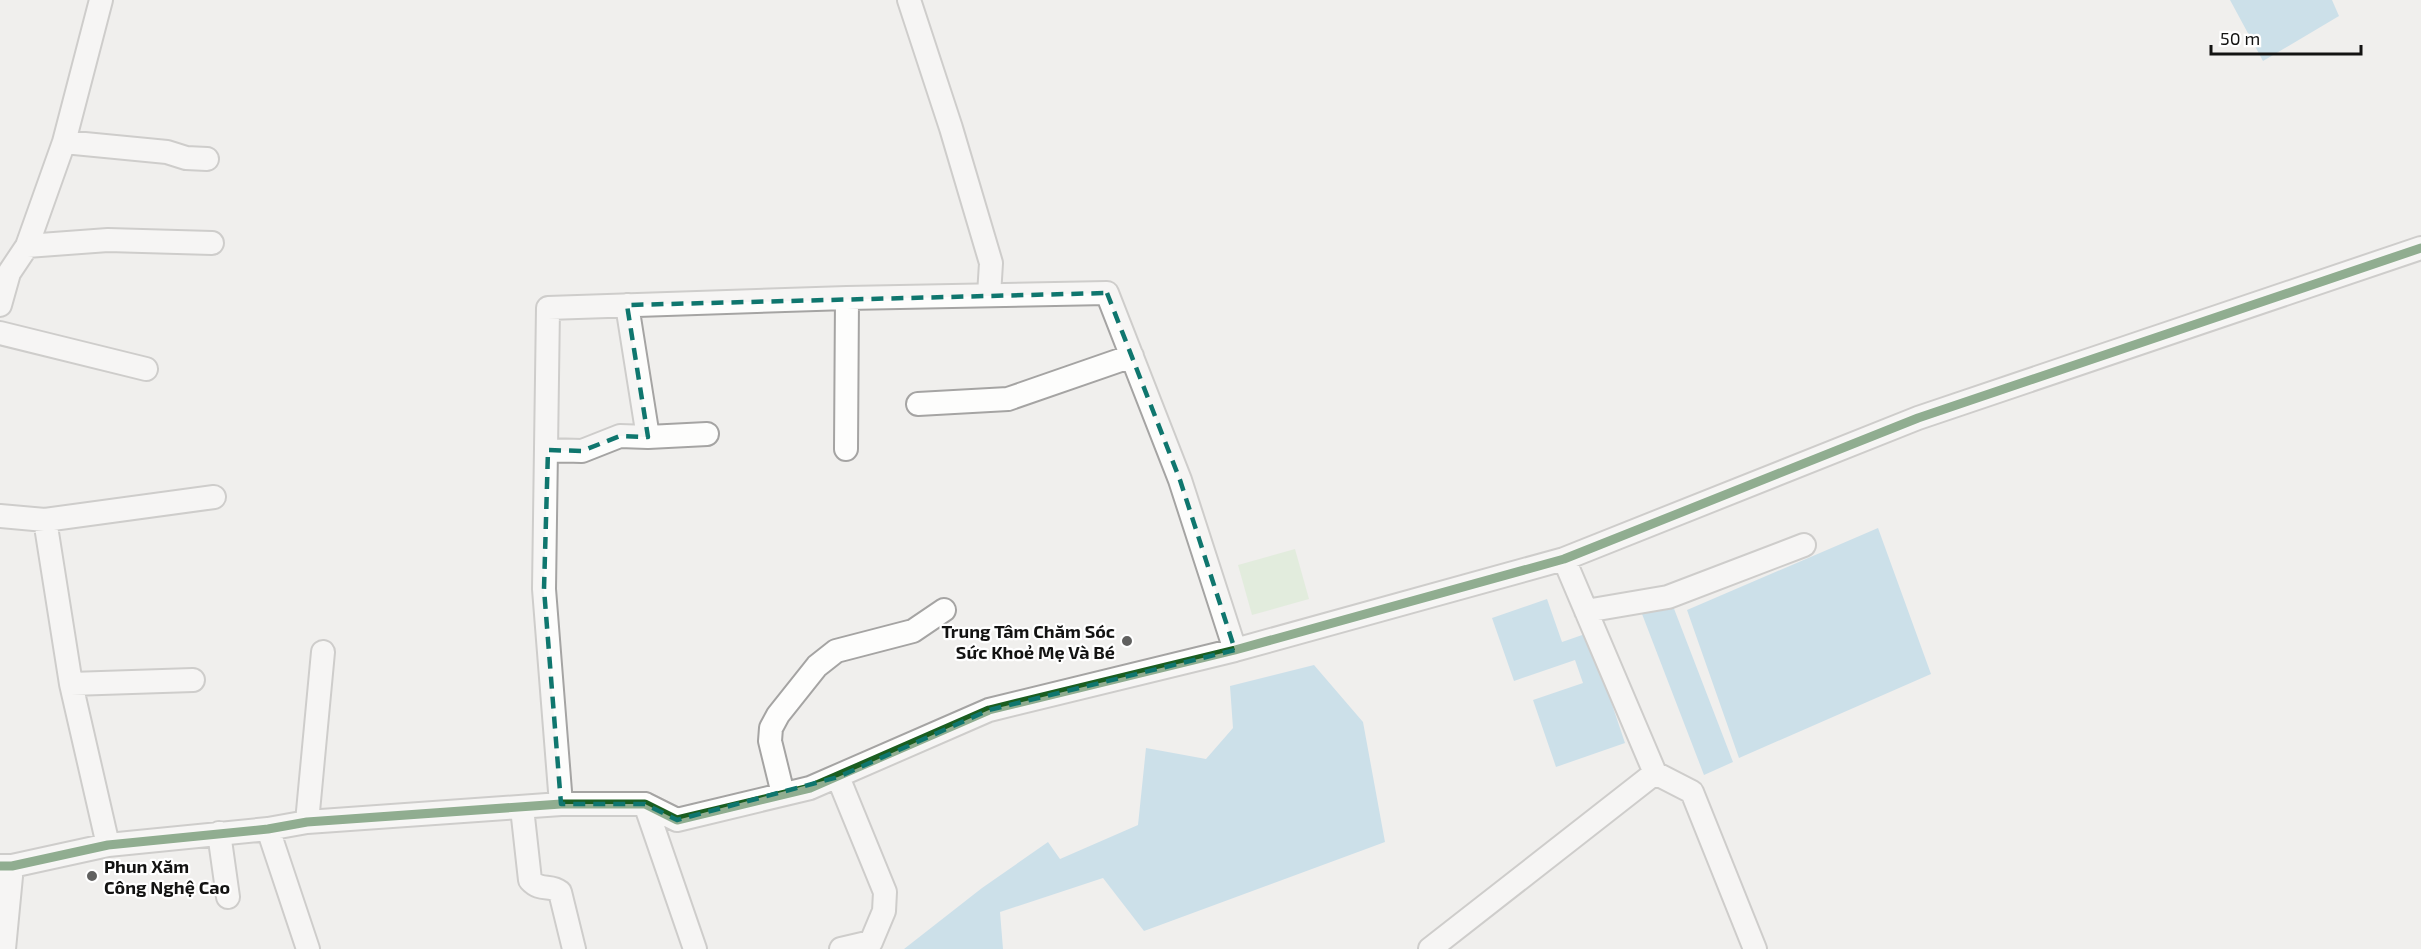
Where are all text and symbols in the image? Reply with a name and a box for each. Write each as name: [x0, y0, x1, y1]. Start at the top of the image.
scale bar: [2211, 18, 2361, 56]
text: 50 m: [2220, 27, 2260, 49]
place label: Trung Tâm Chăm Sóc Sức Khoẻ Mẹ Và Bé: [941, 620, 1115, 663]
marker: Trung Tâm Chăm Sóc Sức Khoẻ Mẹ Và Bé: [1120, 634, 1134, 648]
place label: Phun Xăm Công Nghệ Cao: [104, 855, 230, 898]
marker: Phun Xăm Công Nghệ Cao: [85, 869, 99, 883]

